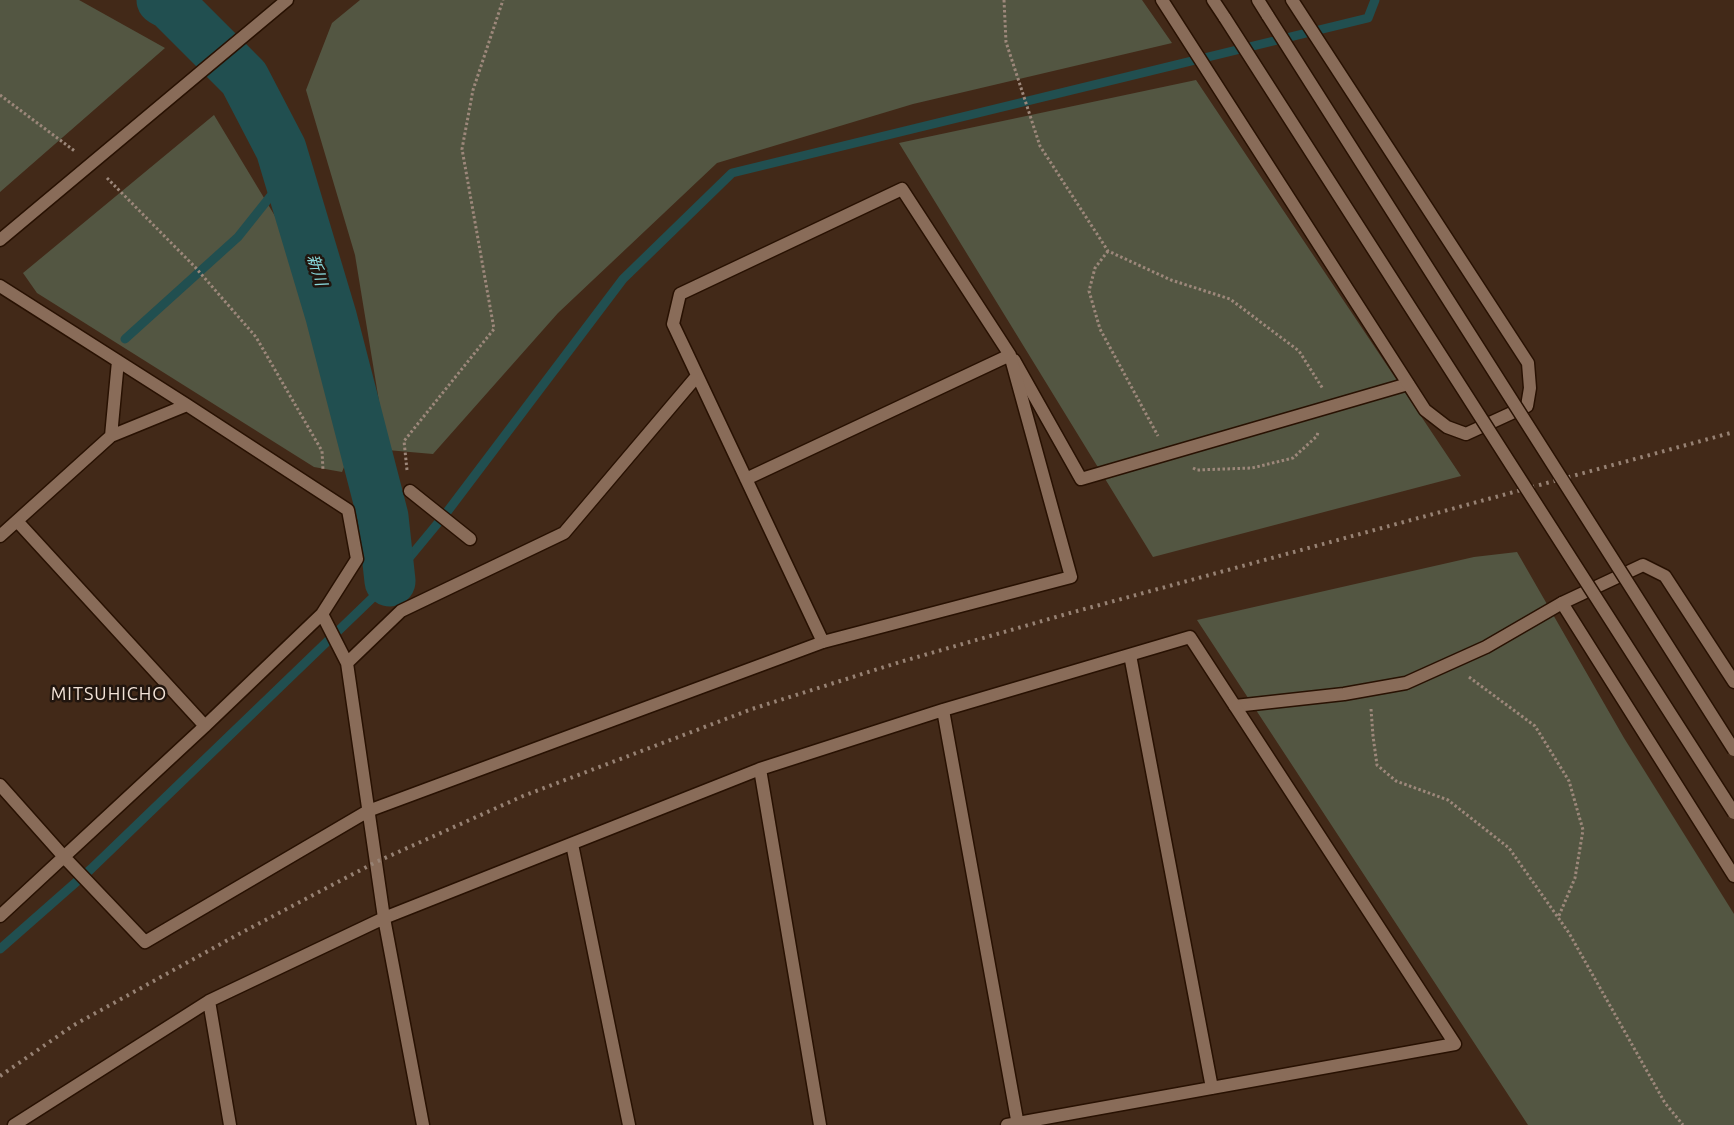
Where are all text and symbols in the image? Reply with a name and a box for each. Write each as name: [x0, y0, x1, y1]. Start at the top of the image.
water label: 新川: [303, 252, 331, 288]
district label: MITSUHICHO: [49, 683, 169, 705]

